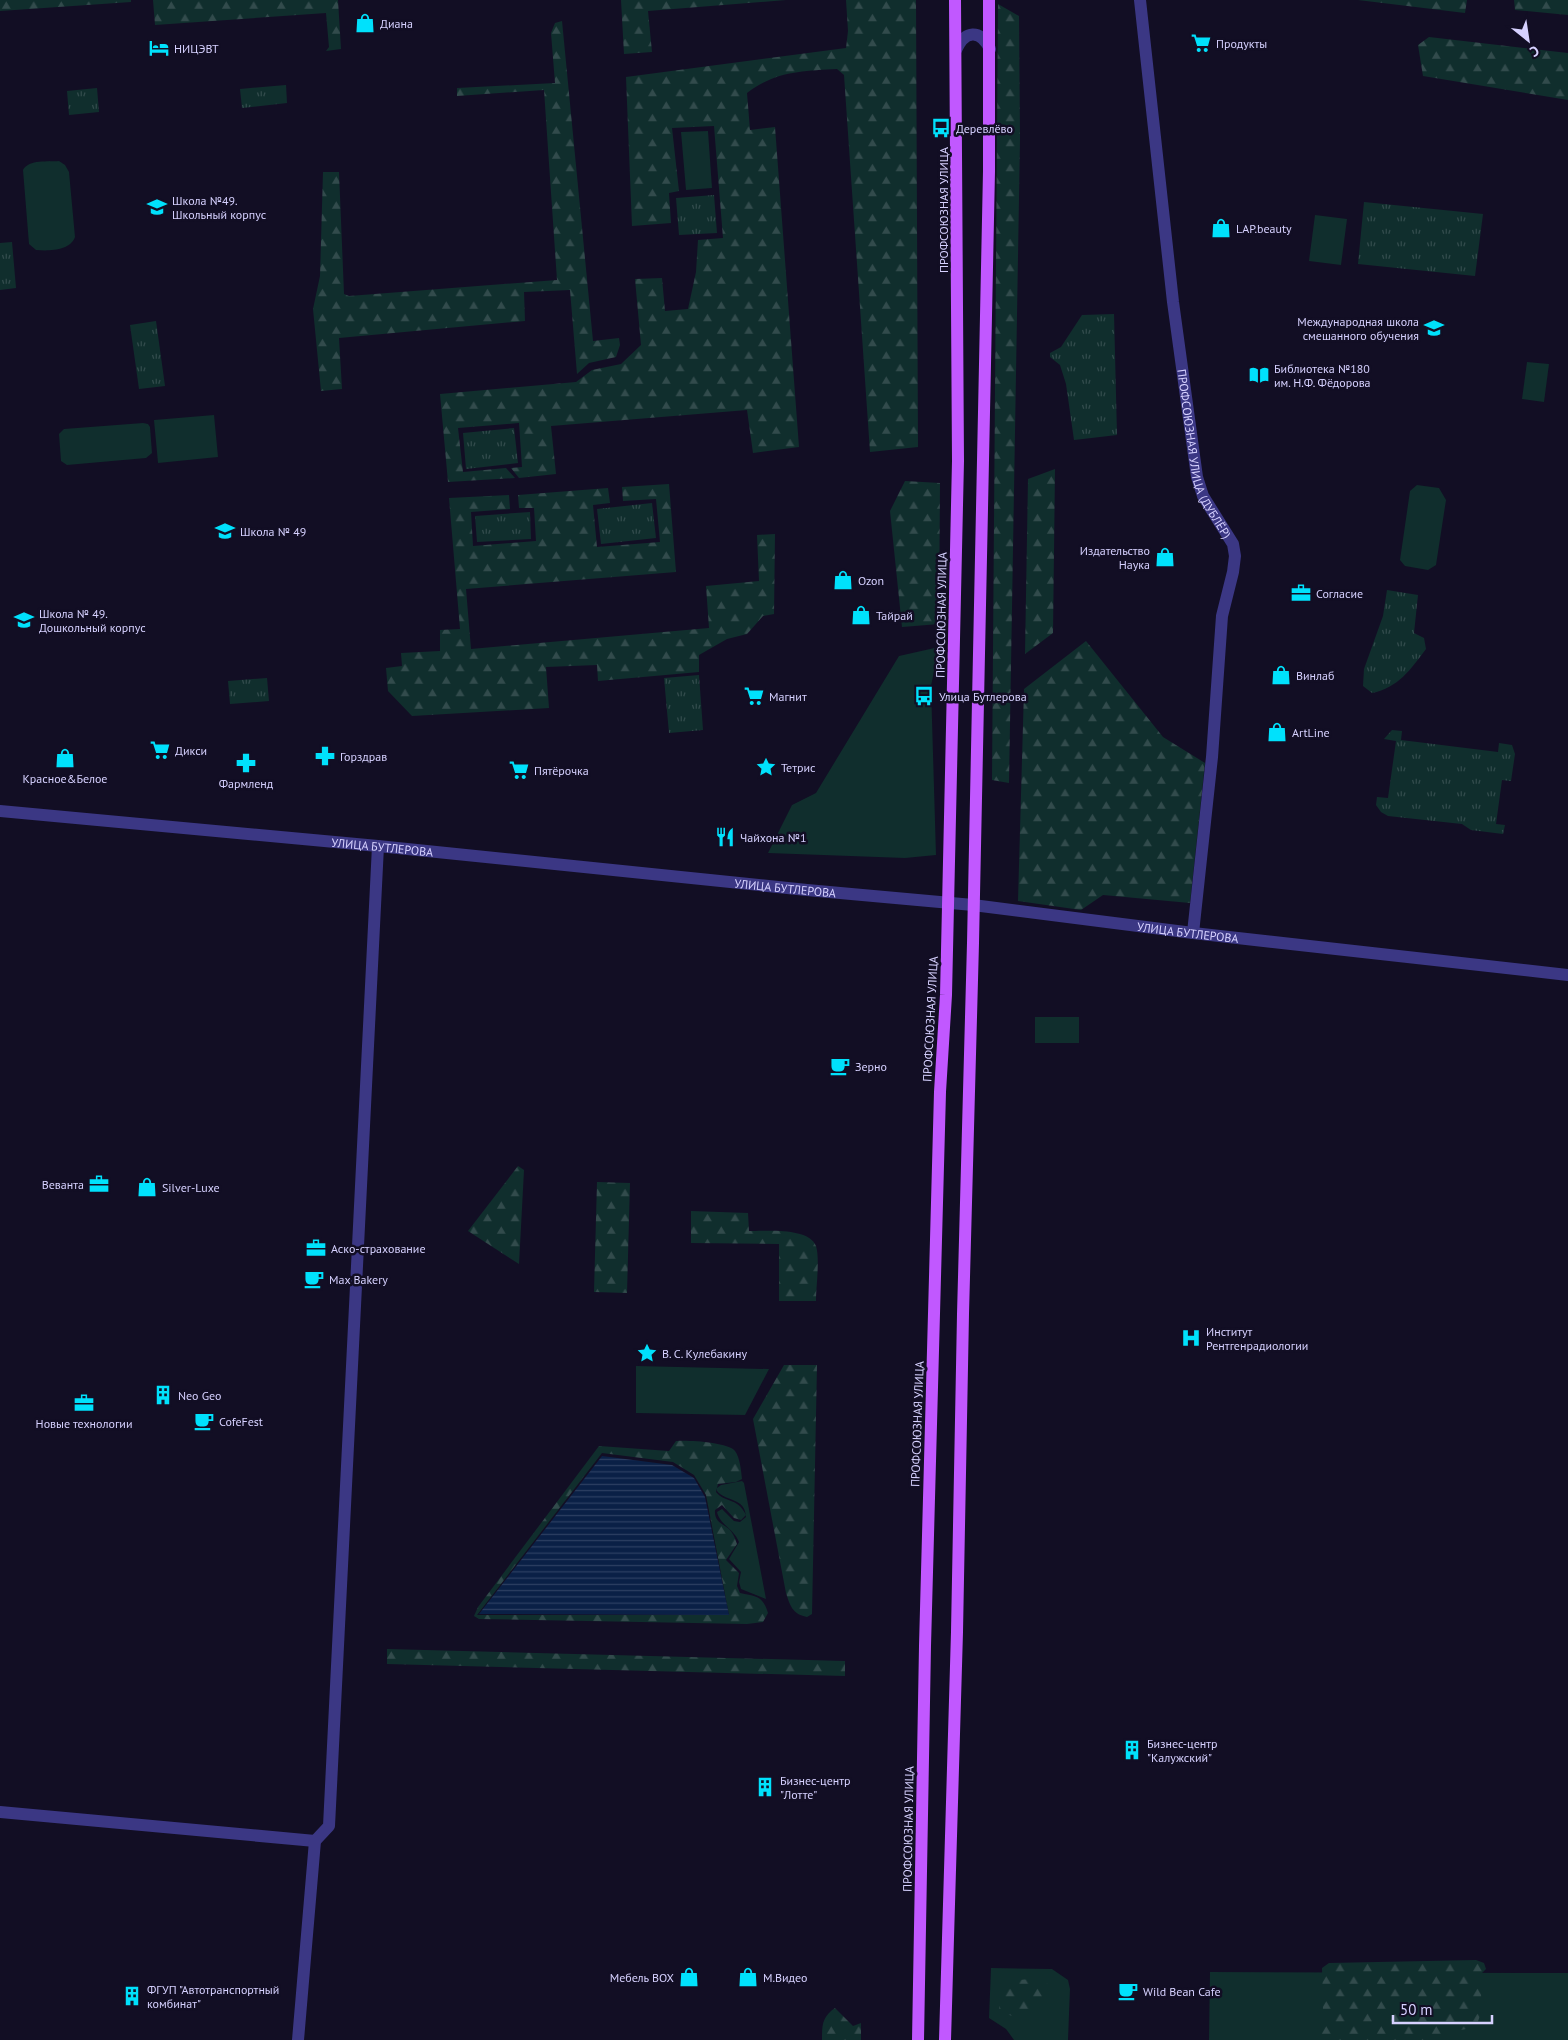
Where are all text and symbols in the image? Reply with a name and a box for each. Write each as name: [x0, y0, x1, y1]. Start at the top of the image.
shop icon: Диана: [354, 12, 376, 34]
north arrow: [1503, 15, 1553, 65]
place label: Диана: [380, 16, 413, 31]
supermarket icon: Продукты: [1190, 32, 1212, 54]
place label: Продукты: [1216, 36, 1267, 51]
hotel icon: НИЦЭВТ: [148, 37, 170, 59]
place label: НИЦЭВТ: [174, 41, 219, 56]
text: С: [1526, 42, 1542, 61]
bus stop icon: Деревлёво: [930, 117, 952, 139]
place label: Деревлёво: [956, 121, 1013, 136]
street label: ПРОФСОЮЗНАЯ УЛИЦА: [936, 147, 951, 273]
place label: Школа №49. Школьный корпус: [172, 193, 267, 222]
school or university icon: Школа №49. Школьный корпус: [146, 196, 168, 218]
shop icon: LAP.beauty: [1210, 217, 1232, 239]
place label: LAP.beauty: [1236, 221, 1292, 236]
place label: Международная школа смешанного обучения: [1297, 314, 1419, 343]
school or university icon: Международная школа смешанного обучения: [1423, 317, 1445, 339]
place label: Библиотека №180 им. Н.Ф. Фёдорова: [1274, 361, 1371, 390]
library icon: Библиотека №180 им. Н.Ф. Фёдорова: [1248, 364, 1270, 386]
street label: ПРОФСОЮЗНАЯ УЛИЦА (ДУБЛЁР): [1175, 368, 1235, 541]
school or university icon: Школа № 49: [214, 520, 236, 542]
place label: Школа № 49: [240, 524, 306, 539]
place label: Издательство Наука: [1080, 543, 1150, 572]
shop icon: Издательство Наука: [1154, 546, 1176, 568]
street label: ПРОФСОЮЗНАЯ УЛИЦА: [932, 552, 950, 678]
shop icon: Ozon: [832, 569, 854, 591]
place label: Ozon: [858, 573, 884, 588]
office icon: Согласие: [1290, 582, 1312, 604]
place label: Согласие: [1316, 586, 1363, 601]
shop icon: Тайрай: [850, 604, 872, 626]
place label: Школа № 49. Дошкольный корпус: [39, 606, 146, 635]
place label: Тайрай: [876, 608, 913, 623]
school or university icon: Школа № 49. Дошкольный корпус: [13, 609, 35, 631]
shop icon: Винлаб: [1270, 664, 1292, 686]
place label: Винлаб: [1296, 668, 1334, 683]
supermarket icon: Магнит: [743, 685, 765, 707]
bus stop icon: Улица Бутлерова: [913, 685, 935, 707]
place label: Магнит: [769, 689, 807, 704]
place label: Улица Бутлерова: [939, 689, 1027, 704]
shop icon: ArtLine: [1266, 721, 1288, 743]
place label: ArtLine: [1292, 725, 1330, 740]
supermarket icon: Дикси: [149, 739, 171, 761]
place label: Дикси: [175, 743, 207, 758]
pharmacy icon: Горздрав: [314, 745, 336, 767]
shop icon: Красное&Белое: [54, 747, 76, 769]
place label: Горздрав: [340, 749, 387, 764]
pharmacy icon: Фармленд: [235, 752, 257, 774]
place icon: Тетрис: [755, 756, 777, 778]
supermarket icon: Пятёрочка: [508, 759, 530, 781]
place label: Тетрис: [781, 760, 816, 775]
place label: Пятёрочка: [534, 763, 589, 778]
place label: Красное&Белое: [23, 771, 107, 786]
place label: Фармленд: [219, 776, 274, 791]
restaurant icon: Чайхона №1: [714, 826, 736, 848]
place label: Чайхона №1: [740, 830, 807, 845]
street label: УЛИЦА БУТЛЕРОВА: [331, 834, 434, 859]
street label: УЛИЦА БУТЛЕРОВА: [734, 875, 837, 900]
street label: УЛИЦА БУТЛЕРОВА: [1136, 918, 1239, 946]
street label: ПРОФСОЮЗНАЯ УЛИЦА: [919, 956, 941, 1082]
cafe icon: Зерно: [829, 1055, 851, 1077]
place label: Зерно: [855, 1059, 887, 1074]
office icon: Веванта: [88, 1173, 110, 1195]
shop icon: Silver-Luxe: [136, 1176, 158, 1198]
place label: Веванта: [42, 1177, 84, 1192]
place label: Silver-Luxe: [162, 1180, 220, 1195]
office icon: Аско-страхование: [305, 1237, 327, 1259]
place label: Аско-страхование: [331, 1241, 426, 1256]
cafe icon: Max Bakery: [303, 1268, 325, 1290]
place label: Max Bakery: [329, 1272, 388, 1287]
place label: Институт Рентгенрадиологии: [1206, 1324, 1308, 1353]
hospital icon: Институт Рентгенрадиологии: [1180, 1327, 1202, 1349]
place icon: В. С. Кулебакину: [636, 1342, 658, 1364]
place label: В. С. Кулебакину: [662, 1346, 748, 1361]
street label: ПРОФСОЮЗНАЯ УЛИЦА: [907, 1361, 927, 1487]
building icon: Neo Geo: [152, 1384, 174, 1406]
place label: Neo Geo: [178, 1388, 221, 1403]
office icon: Новые технологии: [73, 1392, 95, 1414]
cafe icon: CofeFest: [193, 1410, 215, 1432]
place label: CofeFest: [219, 1414, 263, 1429]
place label: Новые технологии: [36, 1416, 132, 1431]
place label: Бизнес-центр "Калужский": [1147, 1736, 1218, 1765]
building icon: Бизнес-центр "Калужский": [1121, 1739, 1143, 1761]
street label: ПРОФСОЮЗНАЯ УЛИЦА: [899, 1766, 917, 1892]
place label: Бизнес-центр "Лотте": [780, 1773, 851, 1802]
building icon: Бизнес-центр "Лотте": [754, 1776, 776, 1798]
shop icon: Мебель BOX: [678, 1966, 700, 1988]
shop icon: М.Видео: [737, 1966, 759, 1988]
place label: Мебель BOX: [610, 1970, 675, 1985]
place label: М.Видео: [763, 1970, 808, 1985]
cafe icon: Wild Bean Cafe: [1117, 1980, 1139, 2002]
place label: ФГУП "Автотранспортный комбинат": [147, 1982, 279, 2011]
place label: Wild Bean Cafe: [1143, 1984, 1221, 1999]
building icon: ФГУП "Автотранспортный комбинат": [121, 1985, 143, 2007]
scale bar: [1393, 1992, 1492, 2024]
text: 50 m: [1400, 2000, 1433, 2019]

